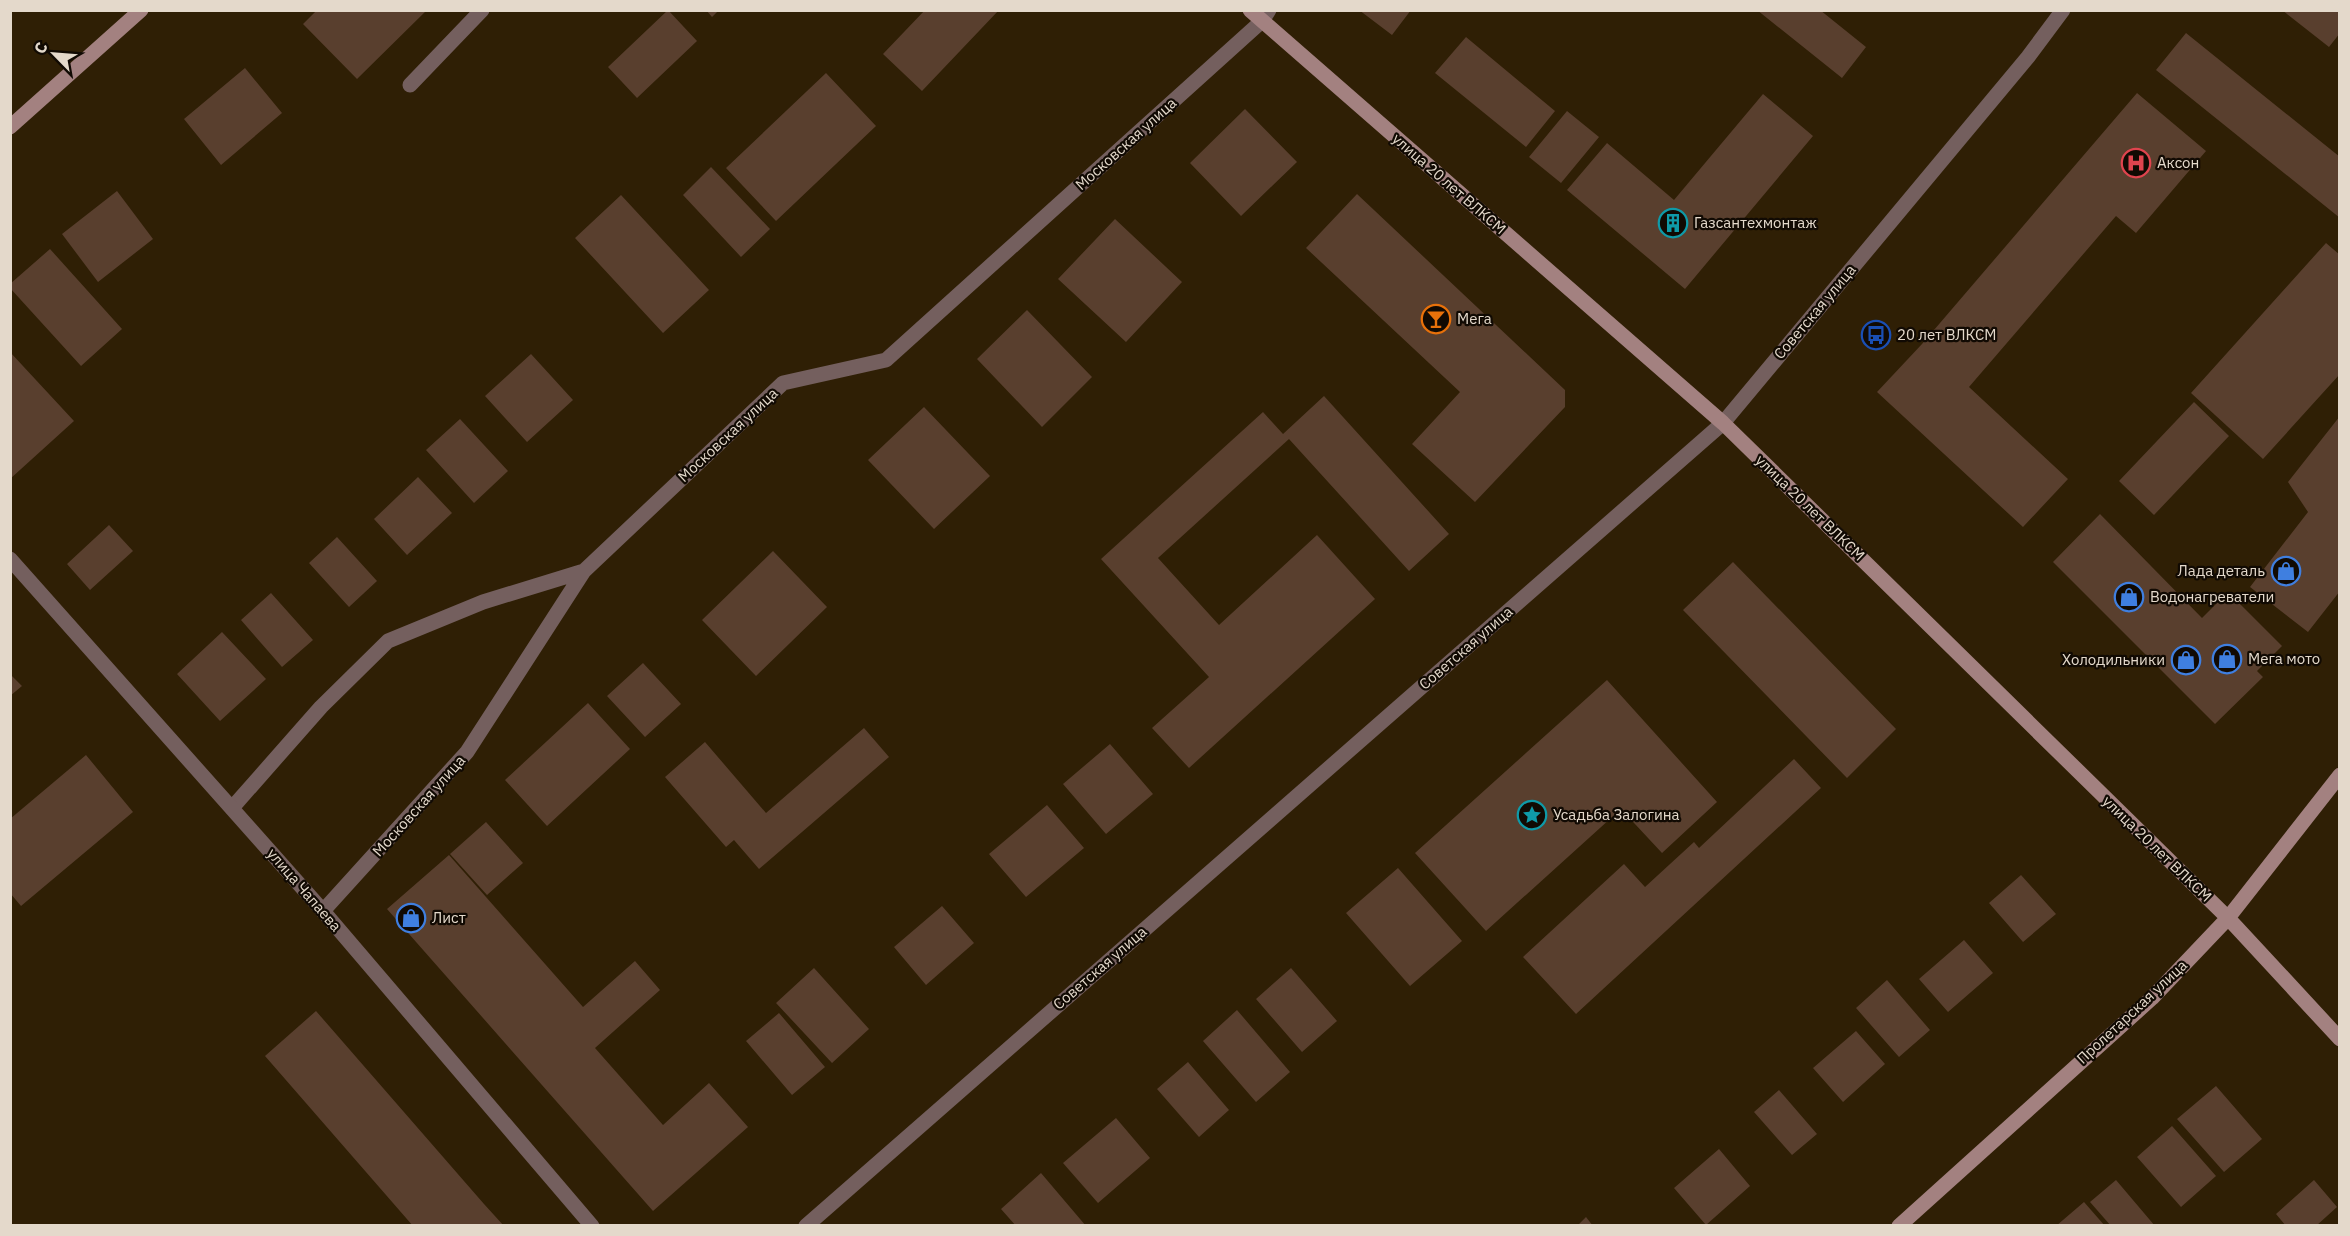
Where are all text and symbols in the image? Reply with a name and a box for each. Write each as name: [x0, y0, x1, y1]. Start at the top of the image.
north arrow: [24, 24, 84, 84]
text: С: [29, 39, 52, 57]
street label: Московская улица: [1071, 93, 1180, 194]
street label: улица 20 лет ВЛКСМ: [1389, 129, 1510, 238]
hospital icon: Аксон: [2120, 147, 2152, 179]
place label: Аксон: [2157, 153, 2199, 172]
building icon: Газсантехмонтаж: [1657, 207, 1689, 239]
place label: Газсантехмонтаж: [1694, 213, 1817, 232]
street label: Советская улица: [1769, 260, 1860, 363]
bar icon: Мега: [1420, 303, 1452, 335]
place label: Мега: [1457, 309, 1492, 328]
bus stop icon: 20 лет ВЛКСМ: [1860, 319, 1892, 351]
place label: 20 лет ВЛКСМ: [1897, 325, 1997, 344]
street label: Московская улица: [674, 383, 782, 486]
street label: улица 20 лет ВЛКСМ: [1752, 451, 1869, 565]
shop icon: Лада деталь: [2270, 555, 2302, 587]
place label: Лада деталь: [2178, 561, 2265, 580]
shop icon: Водонагреватели: [2113, 581, 2145, 613]
place label: Водонагреватели: [2150, 587, 2274, 606]
street label: Советская улица: [1415, 602, 1516, 693]
shop icon: Мега мото: [2211, 643, 2243, 675]
shop icon: Холодильники: [2170, 644, 2202, 676]
place label: Мега мото: [2248, 649, 2320, 668]
place label: Холодильники: [2062, 650, 2165, 669]
street label: Московская улица: [368, 751, 469, 860]
street label: улица 20 лет ВЛКСМ: [2099, 792, 2216, 906]
place icon: Усадьба Залогина: [1516, 799, 1548, 831]
place label: Усадьба Залогина: [1553, 805, 1680, 824]
street label: улица Чапаева: [263, 844, 346, 935]
shop icon: Лист: [395, 902, 427, 934]
place label: Лист: [432, 908, 466, 927]
street label: Советская улица: [1049, 922, 1150, 1013]
street label: Пролетарская улица: [2072, 955, 2191, 1068]

